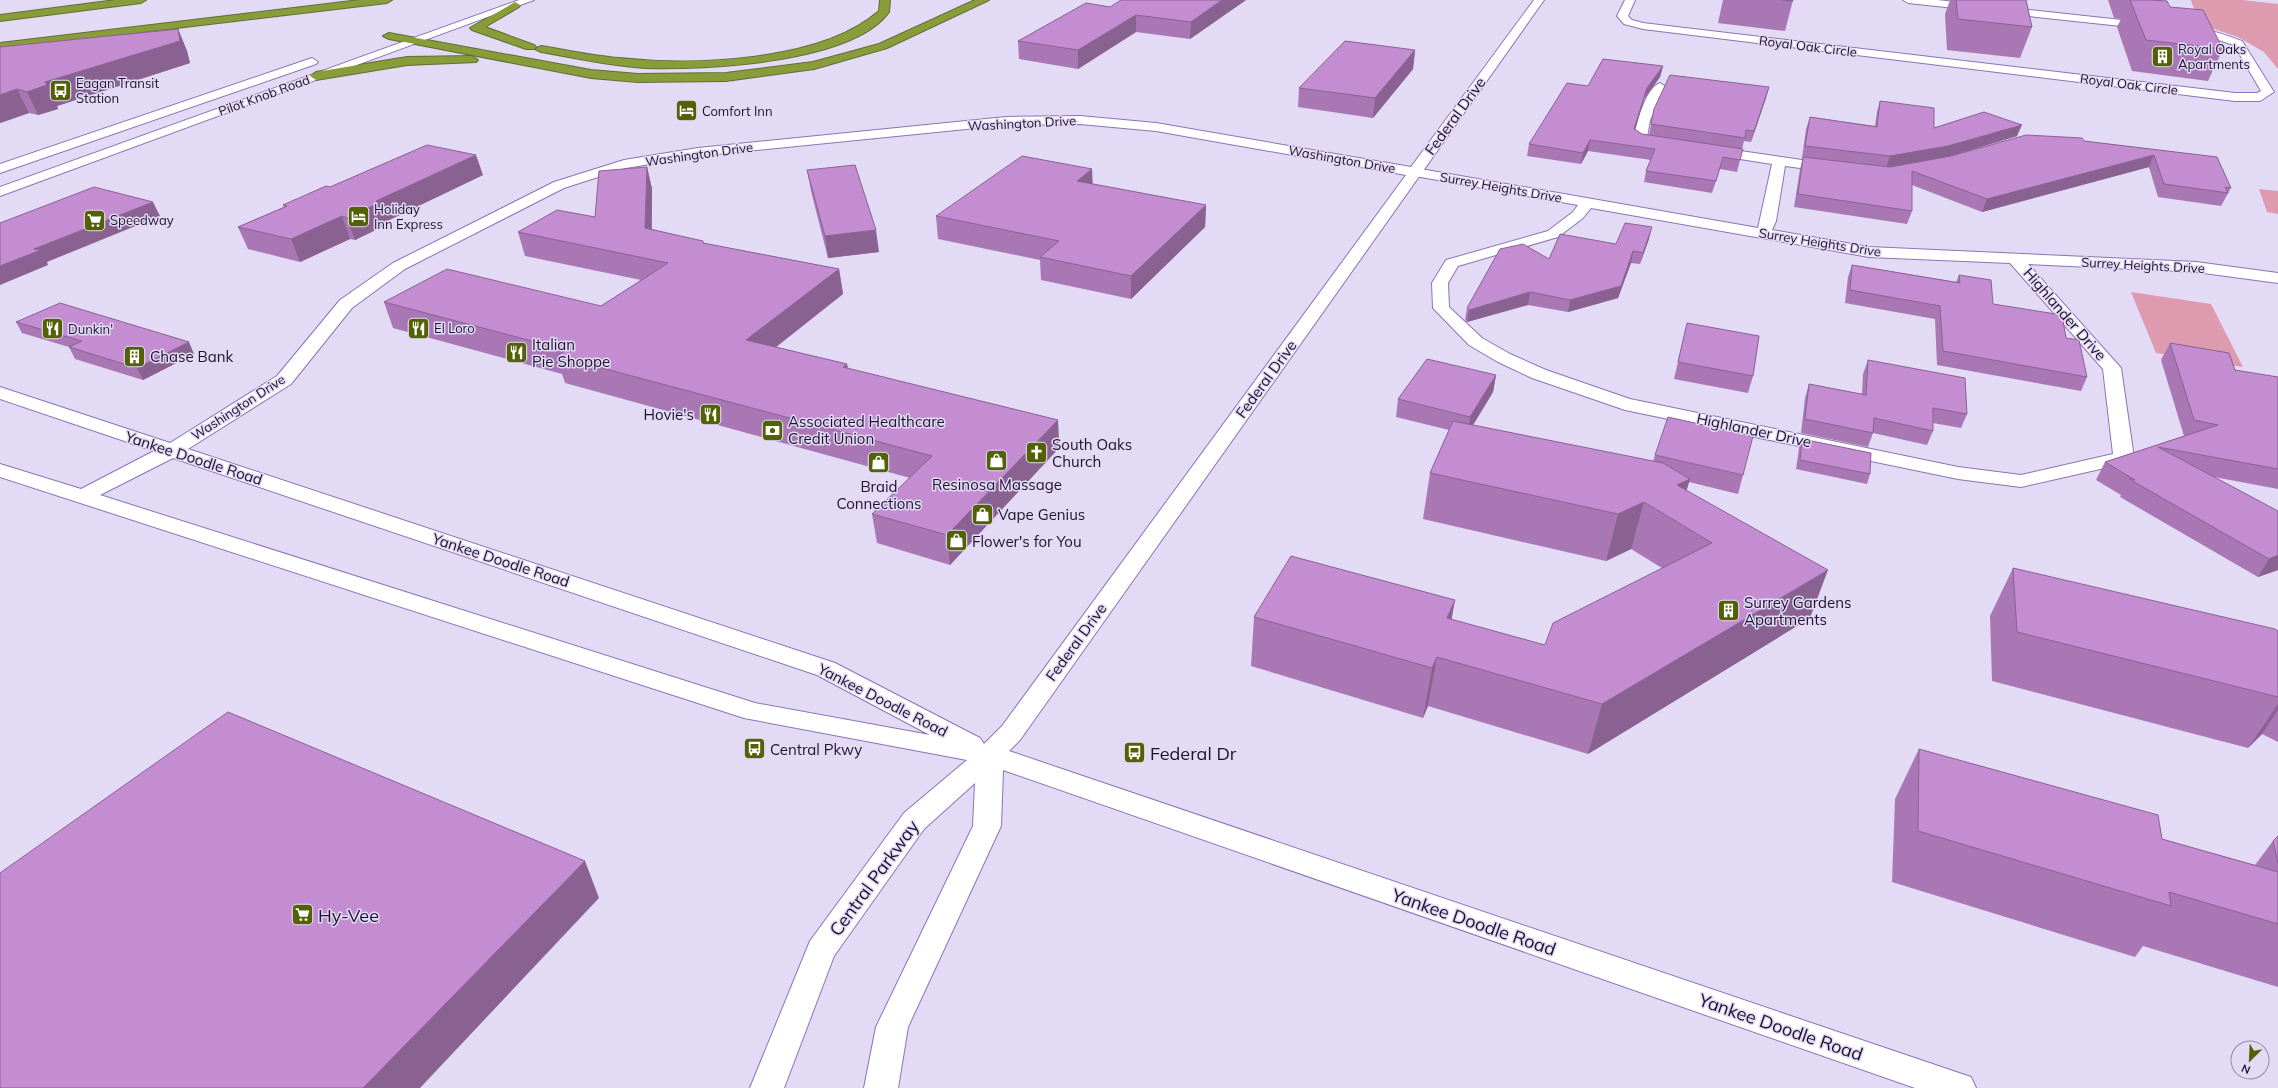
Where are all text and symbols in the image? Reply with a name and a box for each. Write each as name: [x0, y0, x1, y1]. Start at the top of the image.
street label: Royal Oak Circle: [1758, 32, 1858, 60]
place label: Royal Oaks Apartments: [2178, 41, 2250, 72]
building icon: Royal Oaks Apartments: [2149, 43, 2175, 69]
street label: Royal Oak Circle: [2079, 70, 2179, 98]
street label: Pilot Knob Road: [216, 71, 312, 119]
street label: Federal Drive: [1420, 73, 1490, 159]
place label: Eagan Transit Station: [76, 75, 159, 106]
bus stop icon: Eagan Transit Station: [48, 77, 74, 103]
hotel icon: Comfort Inn: [673, 98, 699, 124]
place label: Comfort Inn: [702, 103, 773, 119]
street label: Washington Drive: [967, 112, 1077, 134]
street label: Washington Drive: [644, 139, 754, 169]
street label: Washington Drive: [1287, 142, 1397, 176]
street label: Surrey Heights Drive: [1439, 168, 1563, 206]
place label: Holiday Inn Express: [374, 201, 443, 232]
hotel icon: Holiday Inn Express: [345, 203, 371, 229]
supermarket icon: Speedway: [81, 207, 107, 233]
place label: Speedway: [110, 212, 174, 228]
street label: Surrey Heights Drive: [1758, 224, 1882, 260]
street label: Surrey Heights Drive: [2081, 254, 2205, 276]
street label: Highlander Drive: [2019, 264, 2111, 364]
restaurant icon: El Loro: [406, 315, 432, 341]
restaurant icon: Dunkin': [40, 316, 66, 342]
place label: El Loro: [434, 320, 475, 336]
place label: Dunkin': [68, 321, 113, 337]
place label: Italian Pie Shoppe: [532, 335, 610, 371]
street label: Federal Drive: [1231, 336, 1301, 422]
restaurant icon: Italian Pie Shoppe: [503, 340, 529, 366]
building icon: Chase Bank: [122, 343, 148, 369]
place label: Chase Bank: [150, 347, 234, 366]
street label: Washington Drive: [188, 371, 288, 443]
restaurant icon: Hovie's: [697, 401, 723, 427]
place label: Hovie's: [644, 405, 694, 424]
street label: Highlander Drive: [1695, 409, 1813, 451]
place label: Associated Healthcare Credit Union: [788, 412, 945, 448]
bank icon: Associated Healthcare Credit Union: [759, 417, 785, 443]
street label: Yankee Doodle Road: [122, 427, 265, 489]
place label: South Oaks Church: [1052, 435, 1132, 471]
church icon: South Oaks Church: [1024, 440, 1050, 466]
shop icon: Resinosa Massage: [984, 448, 1010, 474]
shop icon: Braid Connections: [866, 450, 892, 476]
place label: Resinosa Massage: [932, 475, 1062, 494]
place label: Braid Connections: [836, 477, 922, 513]
shop icon: Vape Genius: [970, 501, 996, 527]
place label: Vape Genius: [998, 505, 1085, 524]
shop icon: Flower's for You: [943, 528, 969, 554]
street label: Yankee Doodle Road: [429, 529, 572, 591]
place label: Flower's for You: [972, 532, 1082, 551]
place label: Surrey Gardens Apartments: [1744, 593, 1851, 629]
building icon: Surrey Gardens Apartments: [1715, 598, 1741, 624]
street label: Federal Drive: [1041, 599, 1111, 685]
street label: Yankee Doodle Road: [814, 659, 951, 741]
bus stop icon: Central Pkwy: [741, 736, 767, 762]
place label: Central Pkwy: [770, 740, 862, 759]
bus stop icon: Federal Dr: [1121, 740, 1147, 766]
place label: Federal Dr: [1150, 742, 1237, 765]
street label: Central Parkway: [824, 815, 924, 941]
street label: Yankee Doodle Road: [1388, 883, 1559, 961]
supermarket icon: Hy-Vee: [290, 902, 316, 928]
place label: Hy-Vee: [318, 904, 379, 927]
street label: Yankee Doodle Road: [1695, 988, 1866, 1066]
north arrow: [2230, 1040, 2270, 1080]
text: N: [2239, 1061, 2253, 1077]

